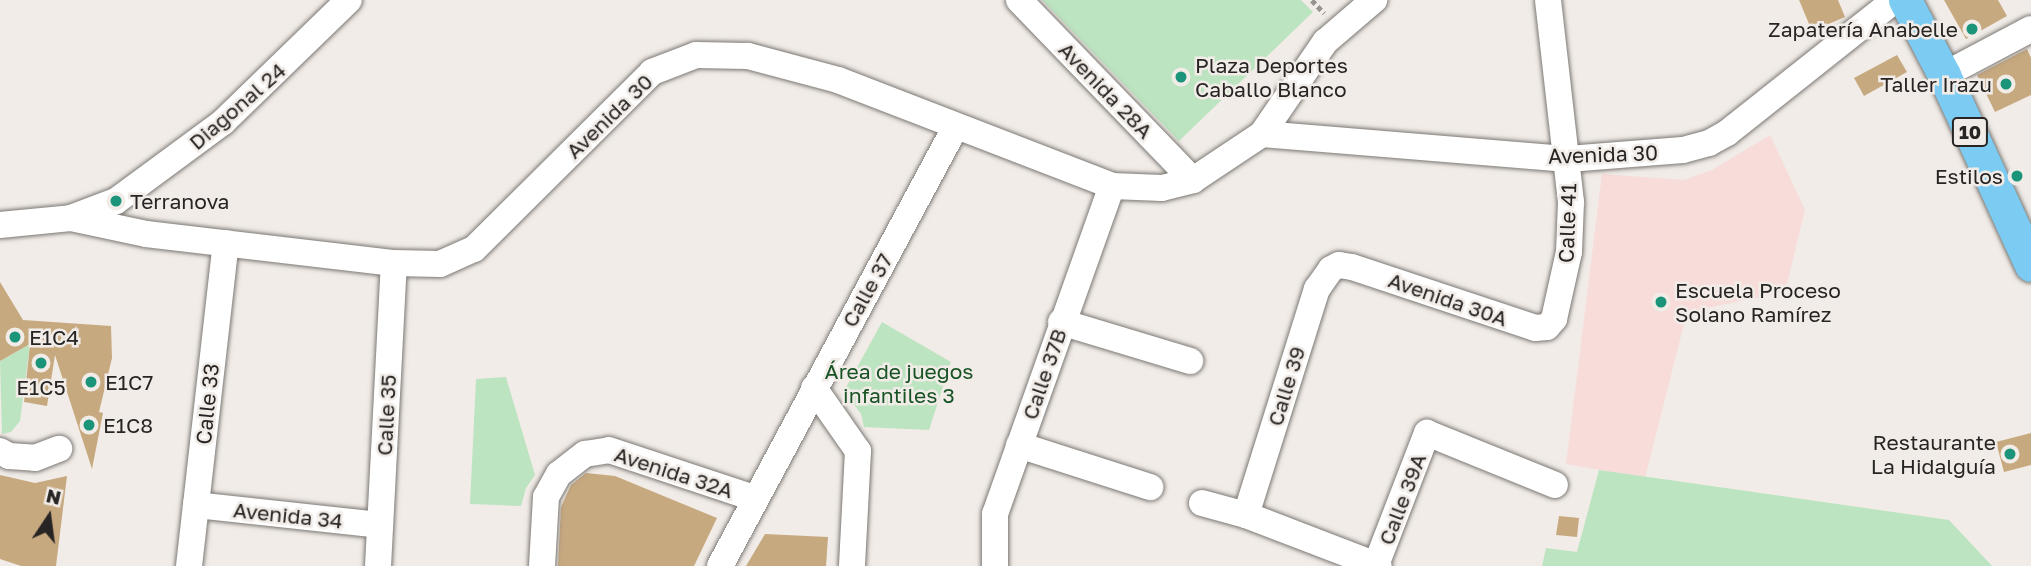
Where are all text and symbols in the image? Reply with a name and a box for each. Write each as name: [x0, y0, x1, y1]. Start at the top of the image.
place label: Zapatería Anabelle: [1768, 16, 1958, 42]
marker: Zapatería Anabelle: [1964, 21, 1980, 37]
street label: Avenida 28A: [1054, 37, 1158, 143]
place label: Plaza Deportes Caballo Blanco: [1195, 52, 1348, 102]
street label: Diagonal 24: [184, 57, 290, 155]
street label: Avenida 30: [561, 69, 657, 163]
marker: Plaza Deportes Caballo Blanco: [1173, 69, 1189, 85]
place label: Taller Irazu: [1880, 71, 1992, 97]
marker: Taller Irazu: [1998, 76, 2014, 92]
road number: 10: [1951, 116, 1989, 148]
street label: Avenida 30: [1547, 139, 1659, 169]
place label: Estilos: [1935, 163, 2003, 189]
marker: Estilos: [2009, 168, 2025, 184]
street label: Calle 41: [1553, 183, 1581, 263]
place label: Terranova: [130, 188, 229, 214]
marker: Terranova: [108, 193, 124, 209]
street label: Calle 37: [837, 249, 897, 331]
street label: Avenida 30A: [1385, 267, 1511, 331]
place label: Escuela Proceso Solano Ramírez: [1675, 277, 1841, 327]
marker: Escuela Proceso Solano Ramírez: [1653, 294, 1669, 310]
place label: E1C4: [29, 324, 79, 350]
street label: Calle 37B: [1017, 325, 1071, 423]
marker: E1C4: [7, 329, 23, 345]
street label: Calle 39: [1262, 343, 1310, 429]
marker: E1C5: [33, 355, 49, 371]
park label: Área de juegos infantiles 3: [825, 358, 973, 408]
street label: Calle 33: [190, 362, 224, 446]
place label: E1C7: [105, 369, 153, 395]
place label: E1C5: [16, 374, 66, 400]
marker: E1C7: [83, 374, 99, 390]
street label: Calle 35: [371, 374, 401, 456]
place label: E1C8: [103, 412, 153, 438]
marker: E1C8: [81, 417, 97, 433]
place label: Restaurante La Hidalguía: [1871, 429, 1996, 479]
street label: Avenida 32A: [611, 441, 737, 503]
marker: Restaurante La Hidalguía: [2002, 446, 2018, 462]
street label: Calle 39A: [1373, 450, 1431, 548]
north arrow: [14, 482, 84, 552]
text: N: [44, 483, 63, 509]
street label: Avenida 34: [232, 497, 344, 533]

